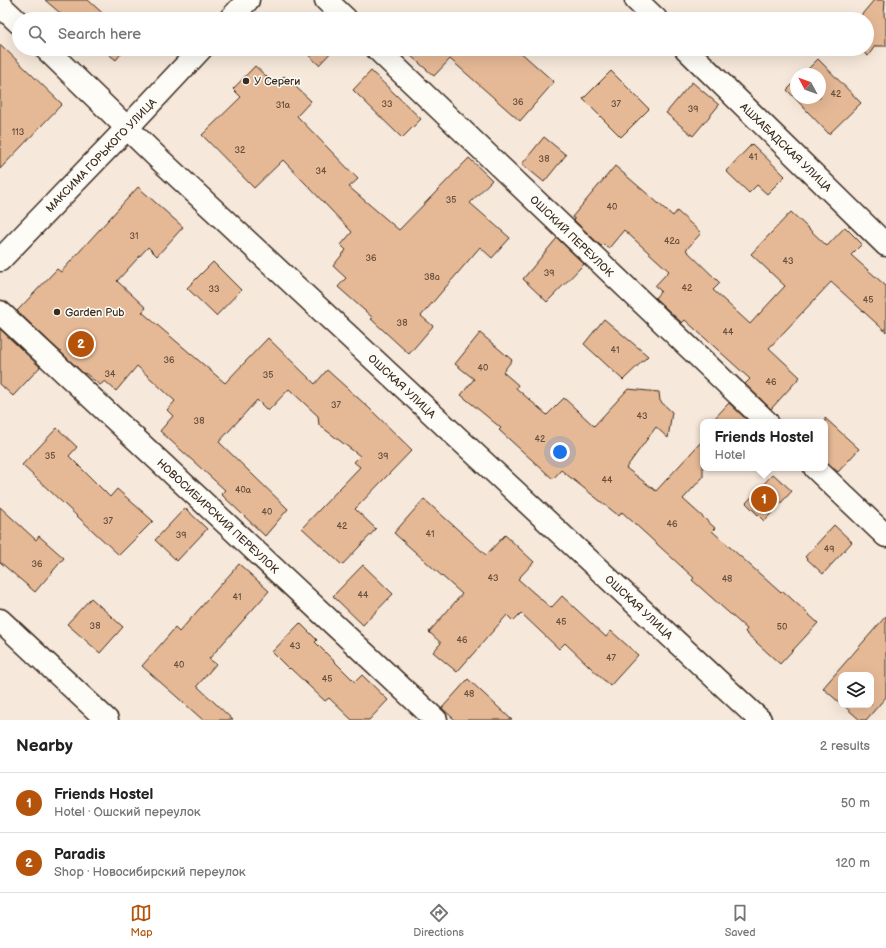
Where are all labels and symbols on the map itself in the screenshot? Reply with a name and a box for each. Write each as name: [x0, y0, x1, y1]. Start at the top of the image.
north arrow: [790, 68, 826, 104]
place label: У Сереги: [254, 75, 301, 88]
marker: У Сереги: [241, 76, 251, 86]
house number: 42: [831, 89, 842, 100]
street label: МАКСИМА ГОРЬКОГО УЛИЦА: [43, 95, 160, 215]
house number: 36: [512, 97, 524, 108]
house number: 33: [381, 99, 393, 110]
house number: 37: [611, 99, 622, 110]
house number: 31а: [276, 100, 291, 111]
street label: АШХАБАДСКАЯ УЛИЦА: [737, 100, 834, 195]
house number: 39: [688, 104, 698, 115]
house number: 113: [12, 127, 25, 138]
house number: 32: [235, 145, 246, 156]
house number: 41: [749, 152, 757, 163]
house number: 38: [539, 154, 549, 165]
house number: 34: [315, 166, 327, 177]
street label: ОШСКИЙ ПЕРЕУЛОК: [527, 193, 617, 280]
house number: 35: [446, 195, 456, 206]
house number: 40: [607, 202, 617, 213]
house number: 31: [129, 231, 139, 242]
house number: 42a: [664, 236, 680, 247]
house number: 36: [365, 253, 377, 264]
house number: 43: [782, 256, 794, 267]
house number: 39: [544, 268, 554, 279]
house number: 38a: [424, 272, 440, 283]
house number: 42: [682, 283, 693, 294]
house number: 33: [208, 284, 220, 295]
house number: 45: [863, 295, 873, 306]
place label: Garden Pub: [65, 306, 124, 319]
marker: Garden Pub: [52, 307, 62, 317]
house number: 38: [397, 318, 407, 329]
house number: 44: [723, 327, 734, 338]
pin: 2: [68, 329, 94, 359]
house number: 41: [611, 345, 619, 356]
street label: ОШСКАЯ УЛИЦА: [365, 352, 438, 421]
house number: 36: [163, 355, 175, 366]
house number: 40: [478, 363, 488, 374]
house number: 34: [104, 369, 116, 380]
house number: 35: [263, 370, 273, 381]
house number: 46: [766, 377, 777, 388]
house number: 37: [331, 400, 342, 411]
house number: 43: [636, 411, 648, 422]
house number: 38: [194, 416, 204, 427]
house number: 42: [535, 434, 546, 445]
your location: [550, 442, 570, 462]
house number: 35: [45, 451, 55, 462]
house number: 39: [378, 451, 388, 462]
street label: НОВОСИБИРСКИЙ ПЕРЕУЛОК: [154, 456, 282, 577]
house number: 44: [602, 475, 613, 486]
pin: 1: [751, 484, 777, 514]
house number: 40а: [235, 485, 252, 496]
house number: 40: [262, 507, 272, 518]
house number: 37: [103, 516, 114, 527]
house number: 46: [667, 519, 678, 530]
house number: 42: [337, 521, 348, 532]
house number: 41: [426, 529, 434, 540]
house number: 39: [176, 530, 186, 541]
house number: 49: [824, 544, 834, 555]
house number: 36: [31, 559, 43, 570]
house number: 43: [487, 573, 499, 584]
street label: ОШСКАЯ УЛИЦА: [602, 573, 675, 642]
house number: 48: [722, 574, 732, 585]
house number: 44: [358, 590, 369, 601]
house number: 41: [233, 592, 241, 603]
house number: 45: [556, 617, 566, 628]
house number: 38: [90, 621, 100, 632]
house number: 50: [777, 622, 787, 633]
house number: 46: [457, 635, 468, 646]
house number: 43: [289, 641, 301, 652]
house number: 47: [606, 653, 617, 664]
house number: 40: [174, 660, 184, 671]
house number: 45: [322, 674, 332, 685]
house number: 48: [464, 689, 474, 700]

